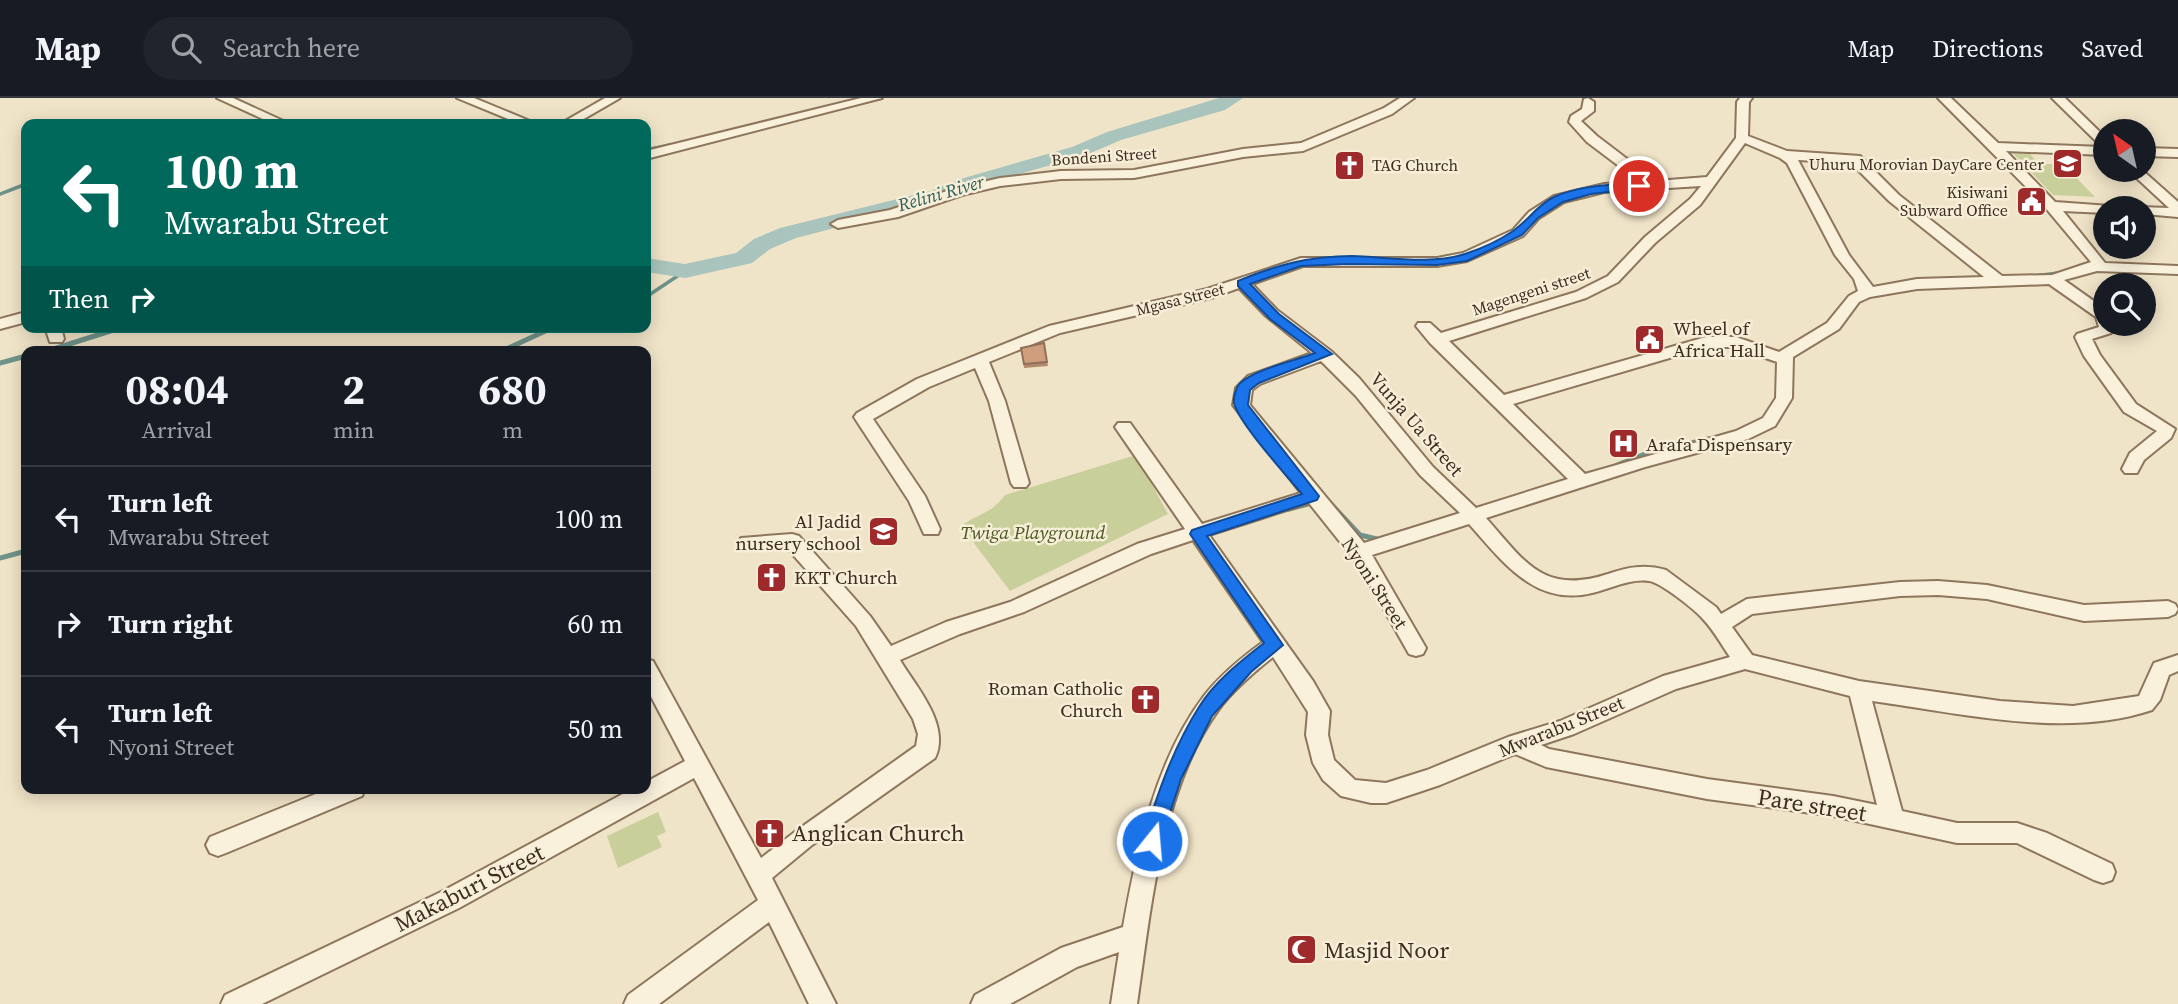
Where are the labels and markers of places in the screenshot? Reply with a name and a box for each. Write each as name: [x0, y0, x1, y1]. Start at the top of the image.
school or university icon: Uhuru Morovian DayCare Center: [2050, 147, 2084, 181]
church icon: TAG Church: [1332, 148, 1366, 182]
place label: Uhuru Morovian DayCare Center: [1809, 153, 2044, 175]
place label: TAG Church: [1372, 154, 1458, 176]
pin: [1609, 156, 1669, 216]
place label: Kisiwani Subward Office: [1900, 181, 2008, 221]
public building icon: Kisiwani Subward Office: [2014, 184, 2048, 218]
place label: Wheel of Africa Hall: [1673, 315, 1765, 363]
public building icon: Wheel of Africa Hall: [1633, 322, 1667, 356]
hospital icon: Arafa Dispensary: [1606, 427, 1640, 461]
place label: Arafa Dispensary: [1646, 431, 1792, 457]
place label: Al Jadid nursery school: [735, 508, 861, 556]
school or university icon: Al Jadid nursery school: [867, 515, 901, 549]
church icon: KKT Church: [754, 560, 788, 594]
place label: KKT Church: [794, 564, 898, 590]
place label: Roman Catholic Church: [988, 675, 1123, 723]
church icon: Roman Catholic Church: [1129, 682, 1163, 716]
church icon: Anglican Church: [752, 816, 786, 850]
place label: Anglican Church: [792, 817, 965, 849]
mosque icon: Masjid Noor: [1284, 933, 1318, 967]
place label: Masjid Noor: [1324, 934, 1449, 966]

